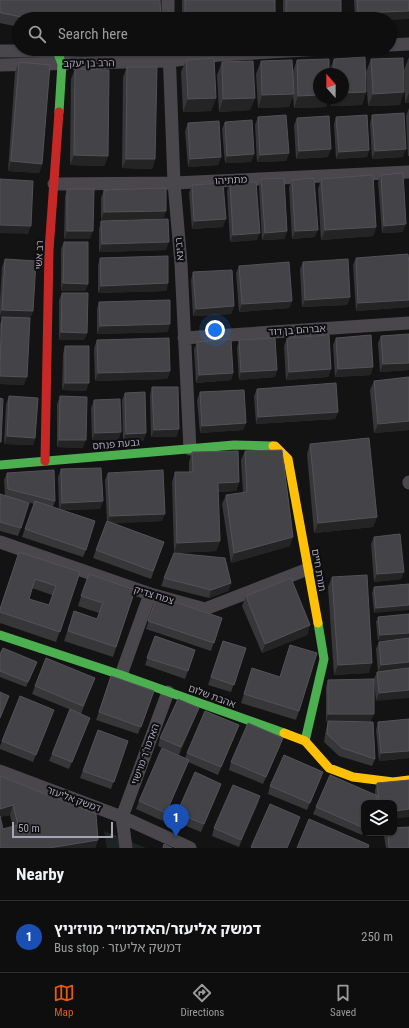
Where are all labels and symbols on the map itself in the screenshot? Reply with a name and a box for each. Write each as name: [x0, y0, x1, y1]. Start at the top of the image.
street label: הרב בן יעקב: [63, 57, 115, 69]
north arrow: [313, 68, 349, 104]
street label: מתתיהו: [215, 174, 248, 186]
street label: רבינא: [172, 237, 186, 261]
street label: רב אשי: [33, 240, 45, 270]
your location: [205, 320, 225, 340]
street label: אברהם בן דוד: [268, 323, 326, 337]
street label: גבעת פנחס: [92, 436, 140, 452]
street label: תורת חיים: [310, 548, 328, 592]
street label: צמח צדיק: [133, 584, 176, 606]
street label: אהבת שלום: [187, 682, 237, 710]
street label: האדמו"ר מוישוי: [129, 722, 161, 786]
street label: דמשק אליעזר: [45, 784, 103, 814]
pin: 1: [163, 804, 189, 837]
scale bar: [12, 820, 113, 839]

